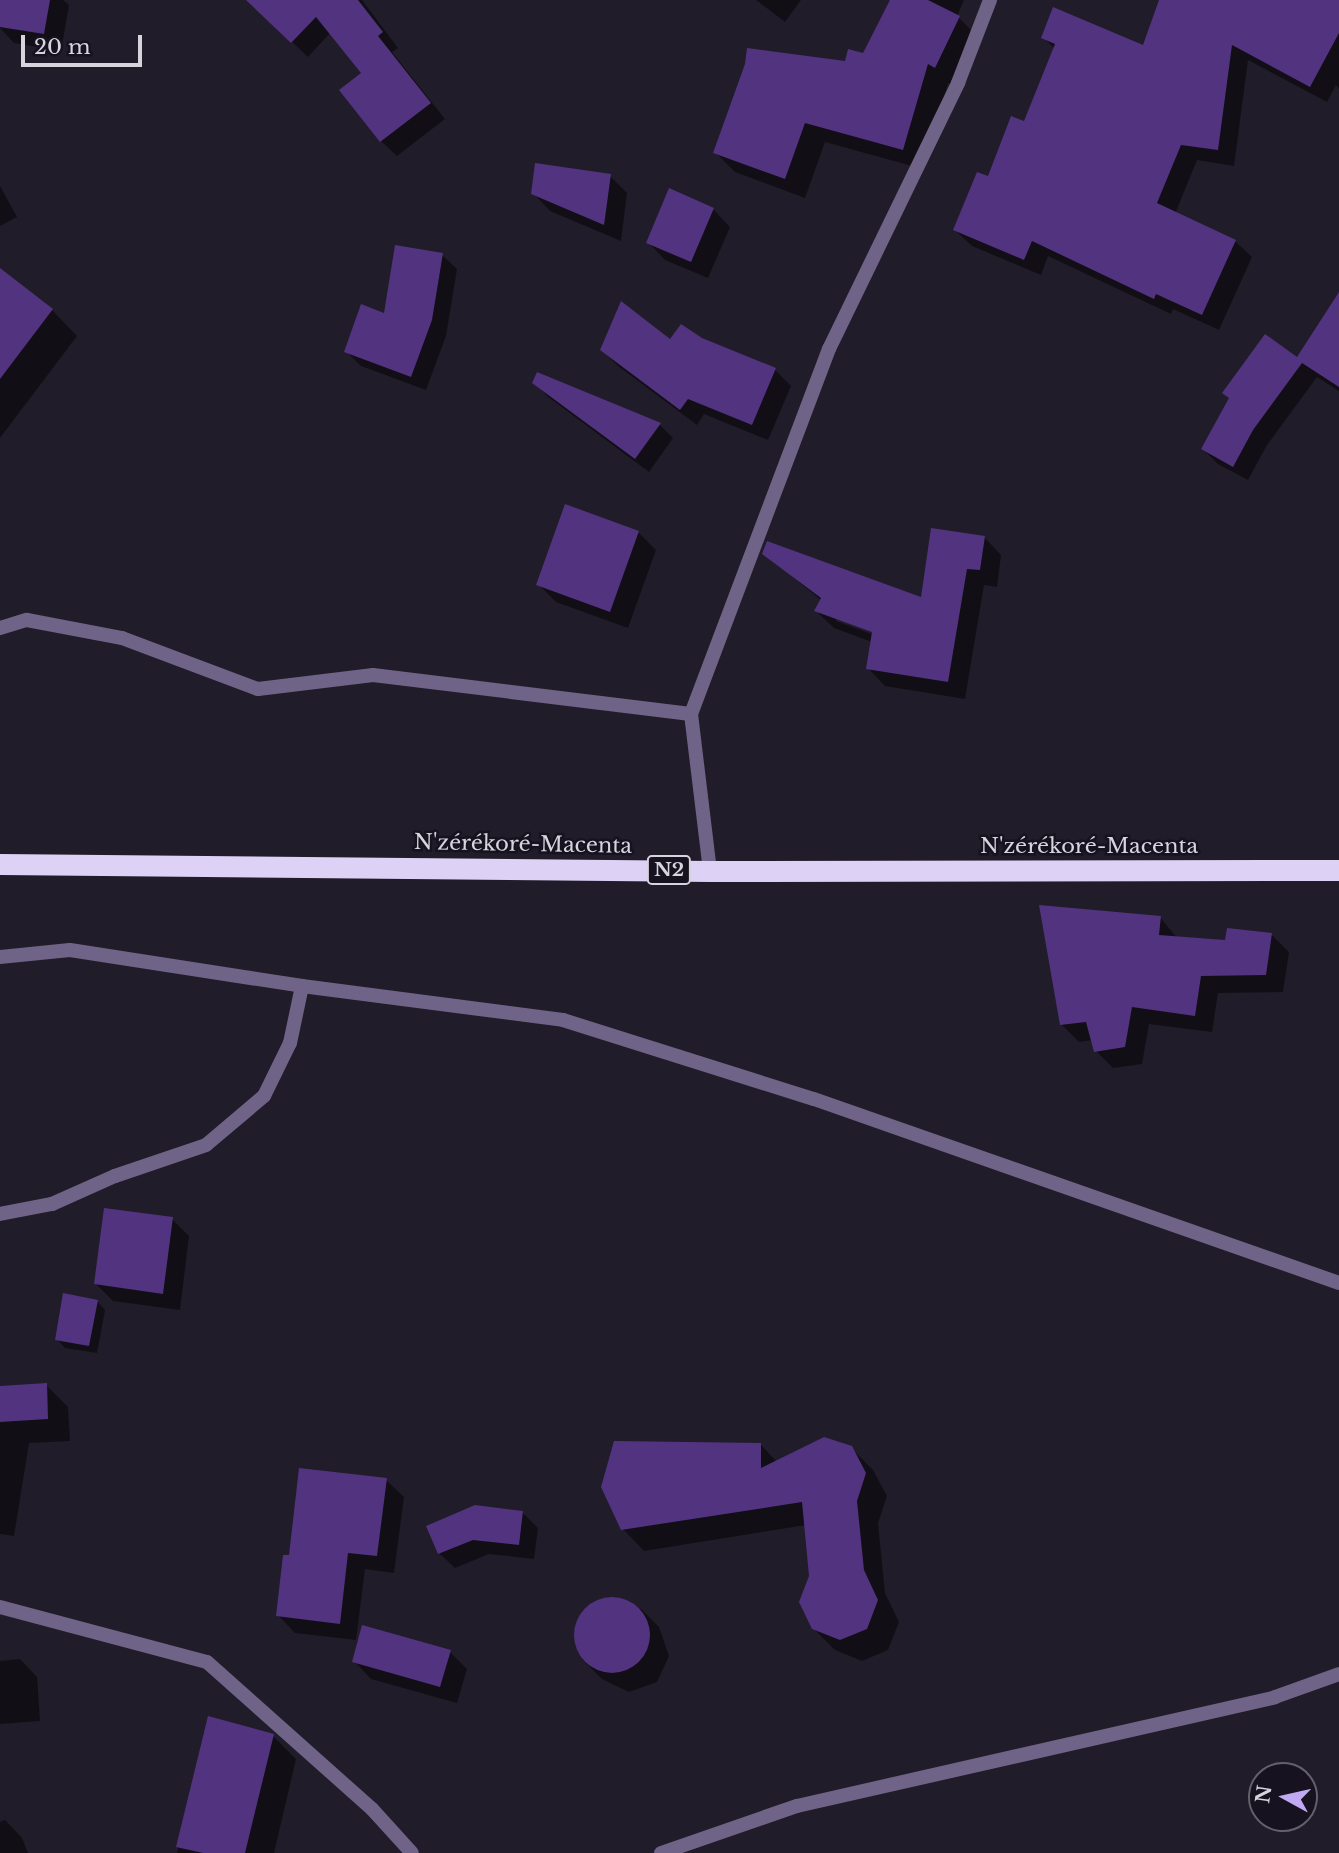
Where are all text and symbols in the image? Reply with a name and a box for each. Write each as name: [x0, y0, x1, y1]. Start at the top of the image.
scale bar: [24, 21, 145, 65]
text: 20 m: [34, 34, 91, 60]
street label: N'zérékoré-Macenta: [414, 829, 632, 859]
street label: N'zérékoré-Macenta: [980, 833, 1198, 859]
road number: N2: [646, 855, 692, 886]
north arrow: [1248, 1762, 1318, 1832]
text: N: [1251, 1784, 1276, 1805]

